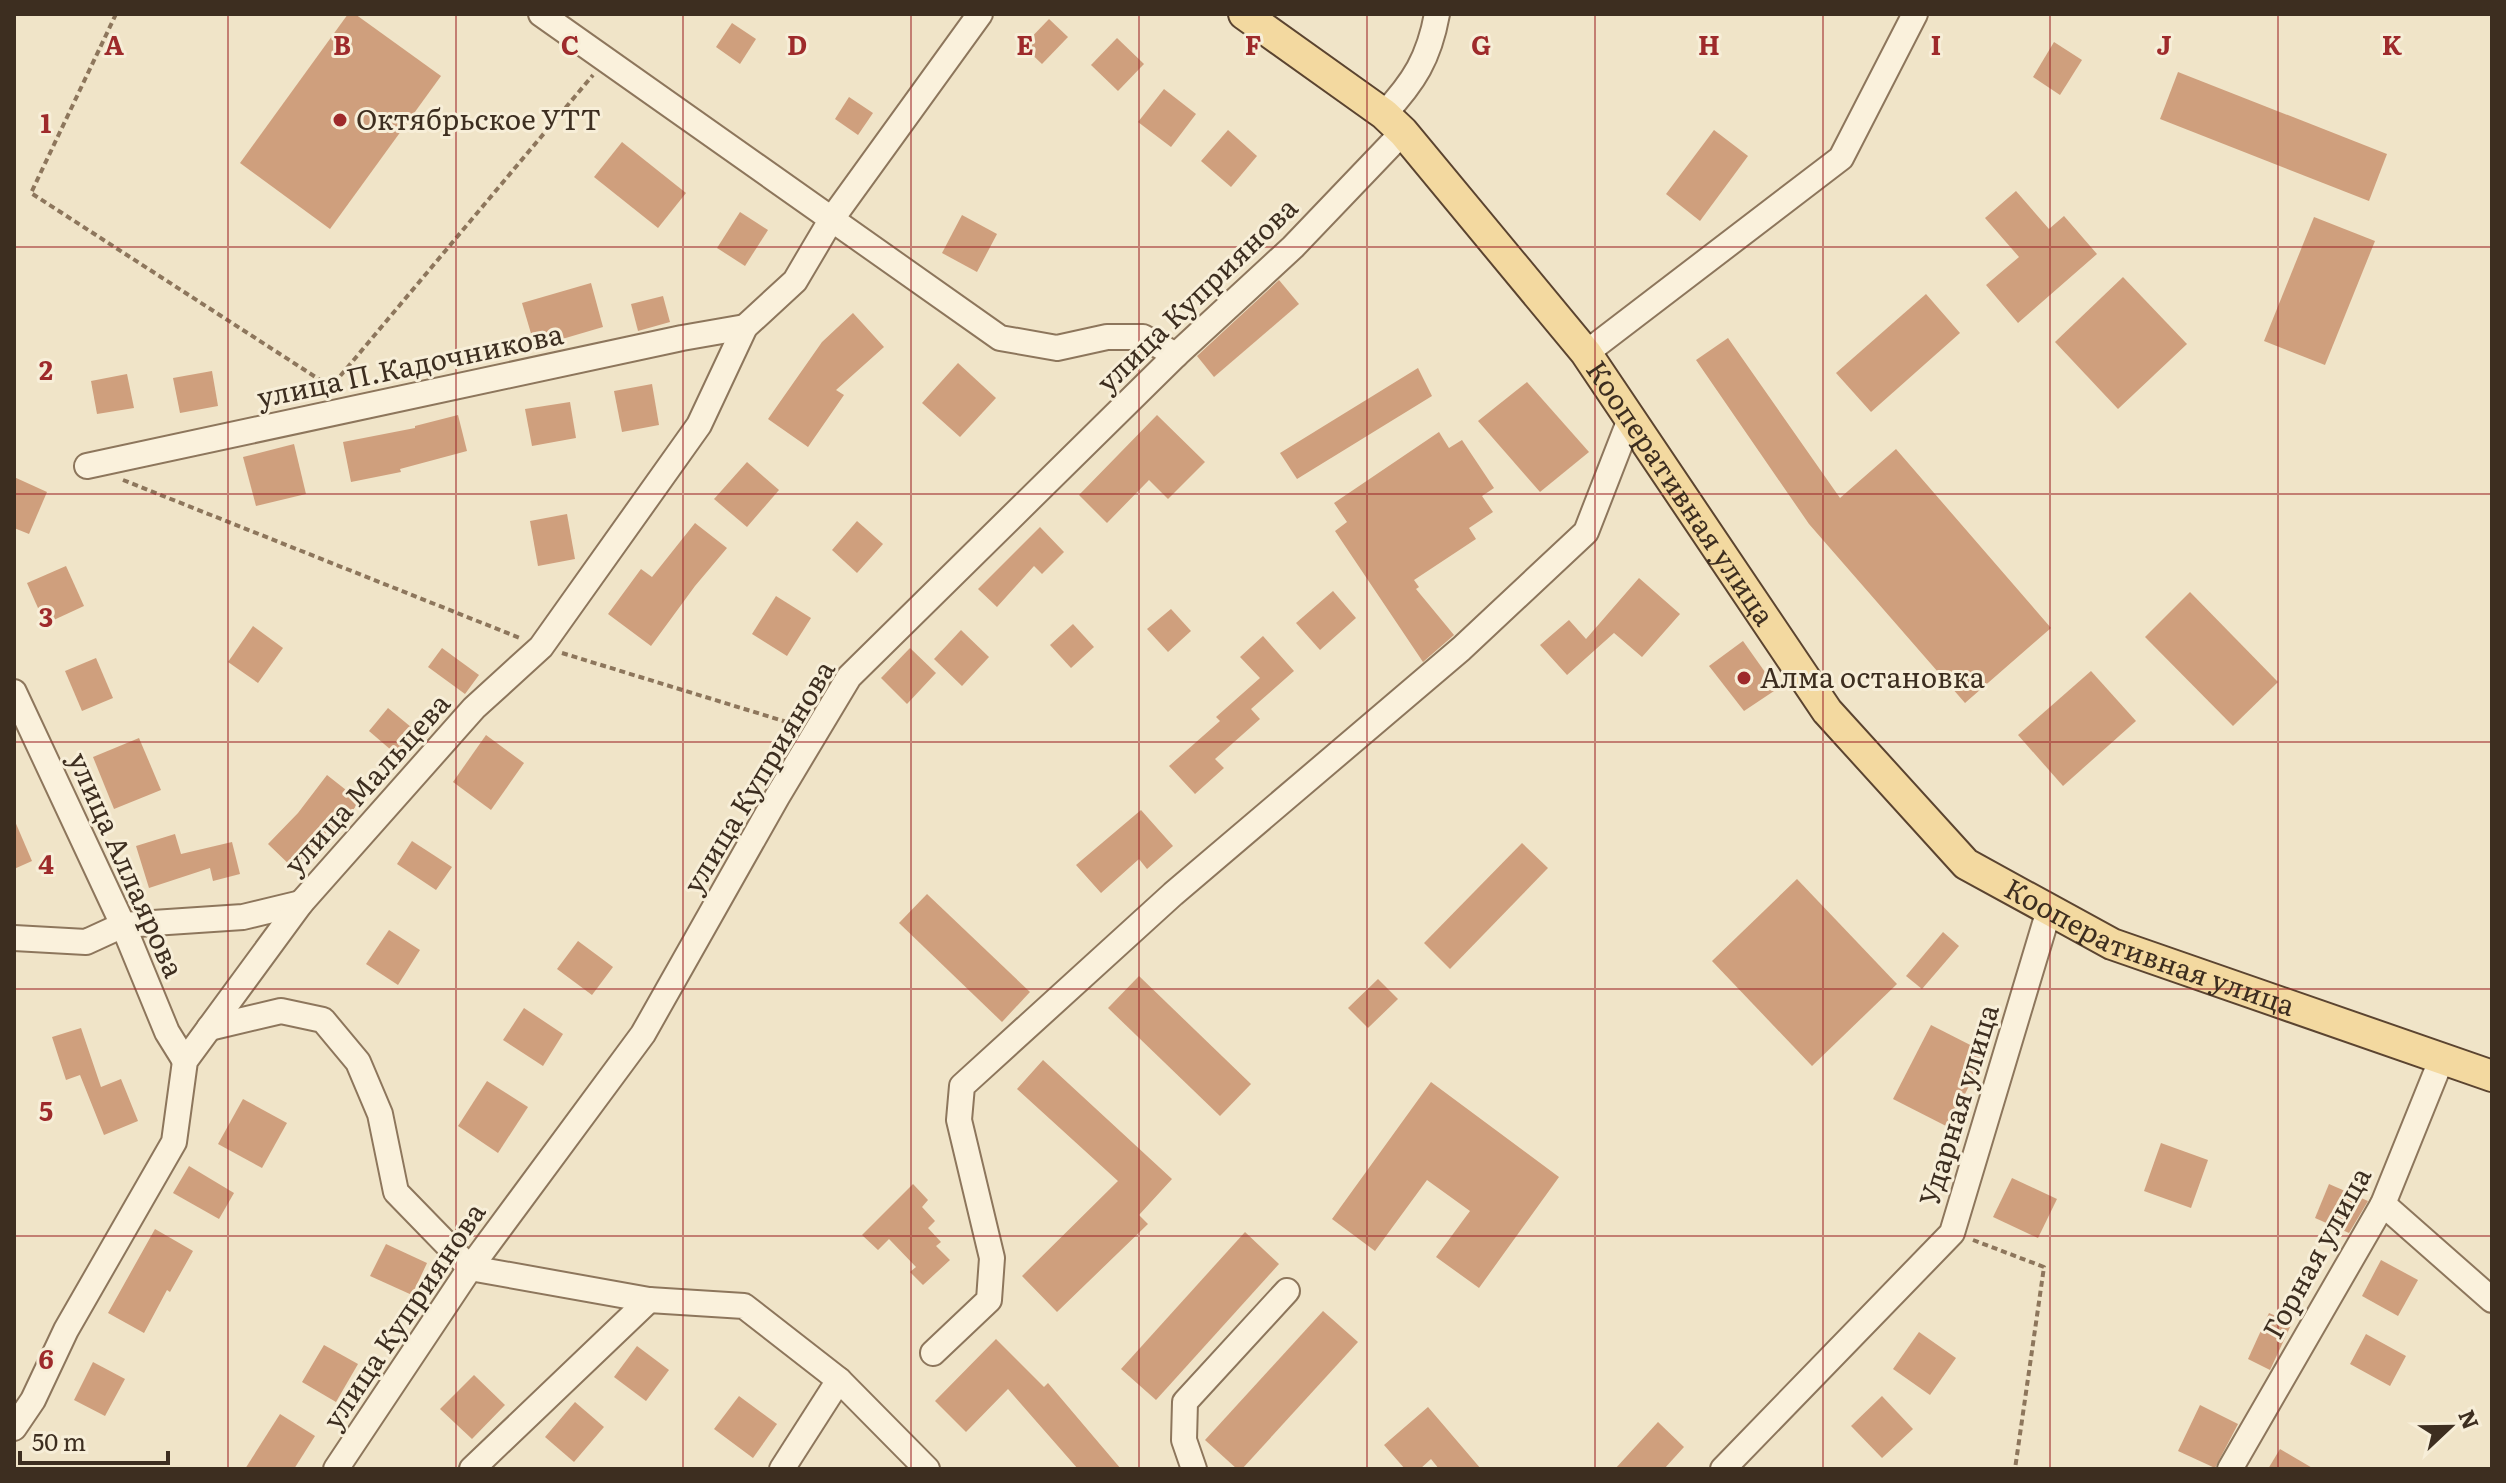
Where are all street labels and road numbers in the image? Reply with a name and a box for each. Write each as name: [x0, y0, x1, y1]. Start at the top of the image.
street label: улица Куприянова: [1085, 186, 1306, 401]
street label: улица П.Кадочникова: [253, 311, 567, 417]
street label: Кооперативная улица: [1577, 351, 1787, 633]
street label: улица Куприянова: [671, 651, 844, 901]
street label: улица Мальцева: [272, 683, 459, 883]
street label: улица Аллаярова: [59, 745, 196, 984]
street label: Кооперативная улица: [1998, 866, 2301, 1025]
street label: Ударная улица: [1906, 998, 2008, 1210]
street label: Горная улица: [2251, 1158, 2380, 1346]
street label: улица Куприянова: [311, 1193, 494, 1437]

